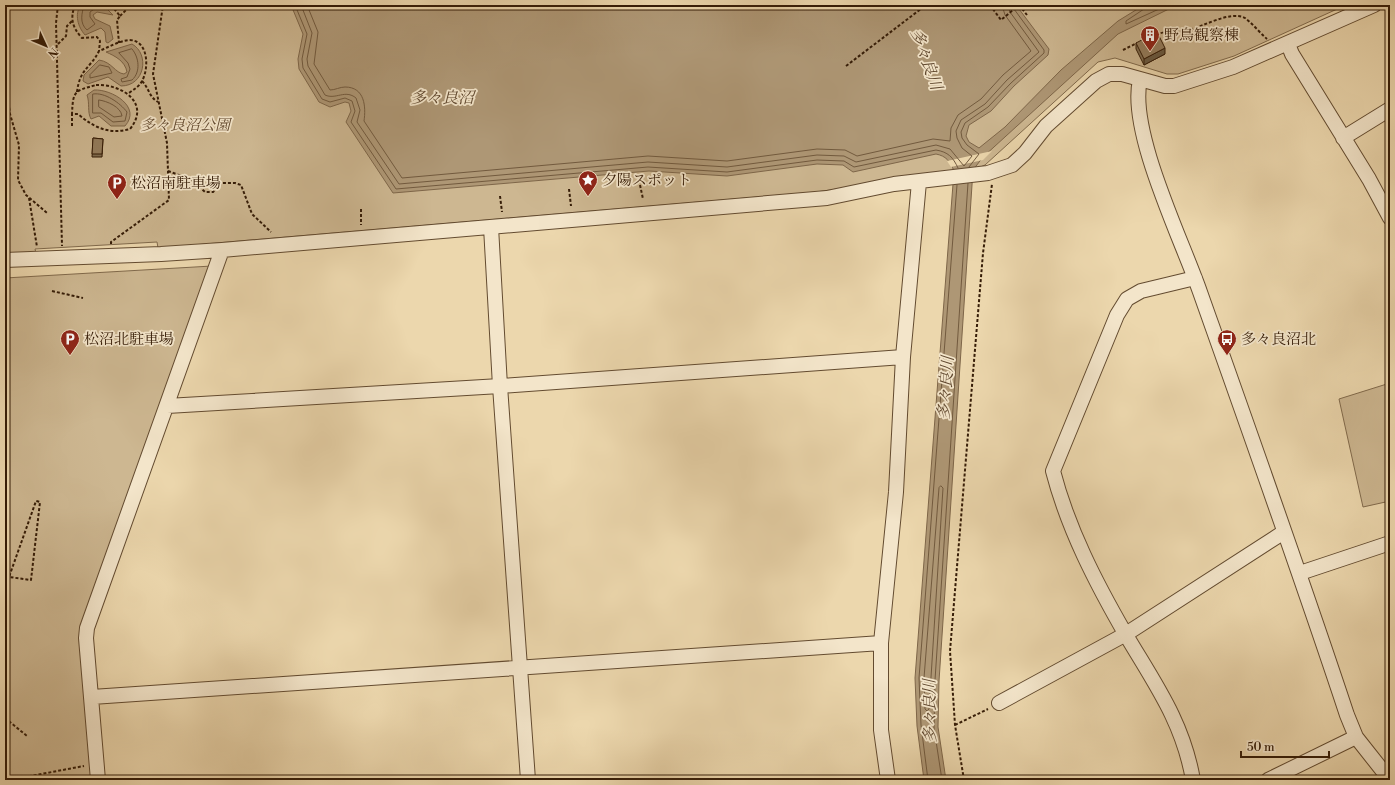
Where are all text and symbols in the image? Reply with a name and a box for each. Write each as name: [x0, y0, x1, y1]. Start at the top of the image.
building icon: 野鳥観察棟: [1139, 24, 1161, 52]
north arrow: [26, 26, 66, 66]
water label: 多々良川: [906, 26, 947, 95]
place label: 野鳥観察棟: [1164, 26, 1239, 45]
text: N: [44, 44, 61, 60]
water label: 多々良沼: [410, 88, 477, 108]
park label: 多々良沼公園: [140, 116, 233, 135]
place icon: 夕陽スポット: [577, 169, 599, 197]
place label: 夕陽スポット: [602, 171, 692, 190]
parking icon: 松沼南駐車場: [106, 172, 128, 200]
place label: 松沼南駐車場: [131, 174, 221, 193]
parking icon: 松沼北駐車場: [59, 328, 81, 356]
bus stop icon: 多々良沼北: [1216, 328, 1238, 356]
place label: 松沼北駐車場: [84, 330, 174, 349]
place label: 多々良沼北: [1241, 330, 1316, 349]
water label: 多々良川: [934, 353, 958, 421]
water label: 多々良川: [919, 677, 941, 743]
scale bar: [1241, 733, 1329, 759]
text: 50 m: [1247, 740, 1275, 755]

